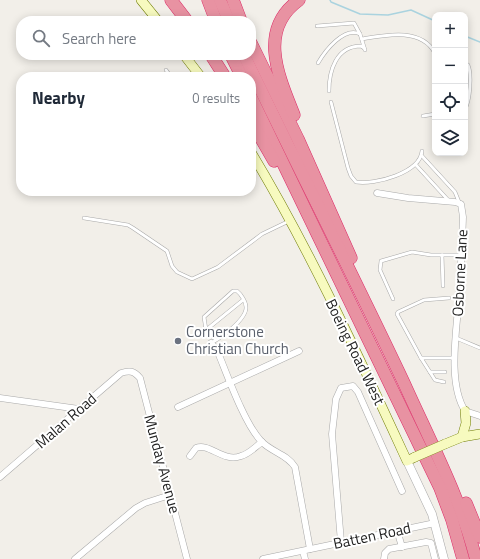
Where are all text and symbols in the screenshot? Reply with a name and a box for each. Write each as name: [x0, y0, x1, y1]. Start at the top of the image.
map controls: [432, 12, 468, 156]
button: +: [432, 12, 468, 48]
search box: [16, 16, 256, 60]
icon: search: [30, 27, 52, 49]
text: Search here: [62, 27, 136, 50]
button: −: [432, 48, 468, 84]
button: locate: [432, 84, 468, 120]
text: Nearby: [32, 85, 85, 111]
text: 0 results: [192, 88, 240, 108]
button: layers: [432, 120, 468, 156]
street label: Osborne Lane: [446, 229, 473, 317]
street label: Boeing Road West: [320, 295, 391, 409]
place label: Cornerstone Christian Church: [186, 320, 289, 360]
marker: Cornerstone Christian Church: [173, 336, 183, 346]
street label: Malan Road: [30, 387, 101, 454]
street label: Munday Avenue: [138, 412, 187, 516]
street label: Batten Road: [331, 516, 413, 555]

